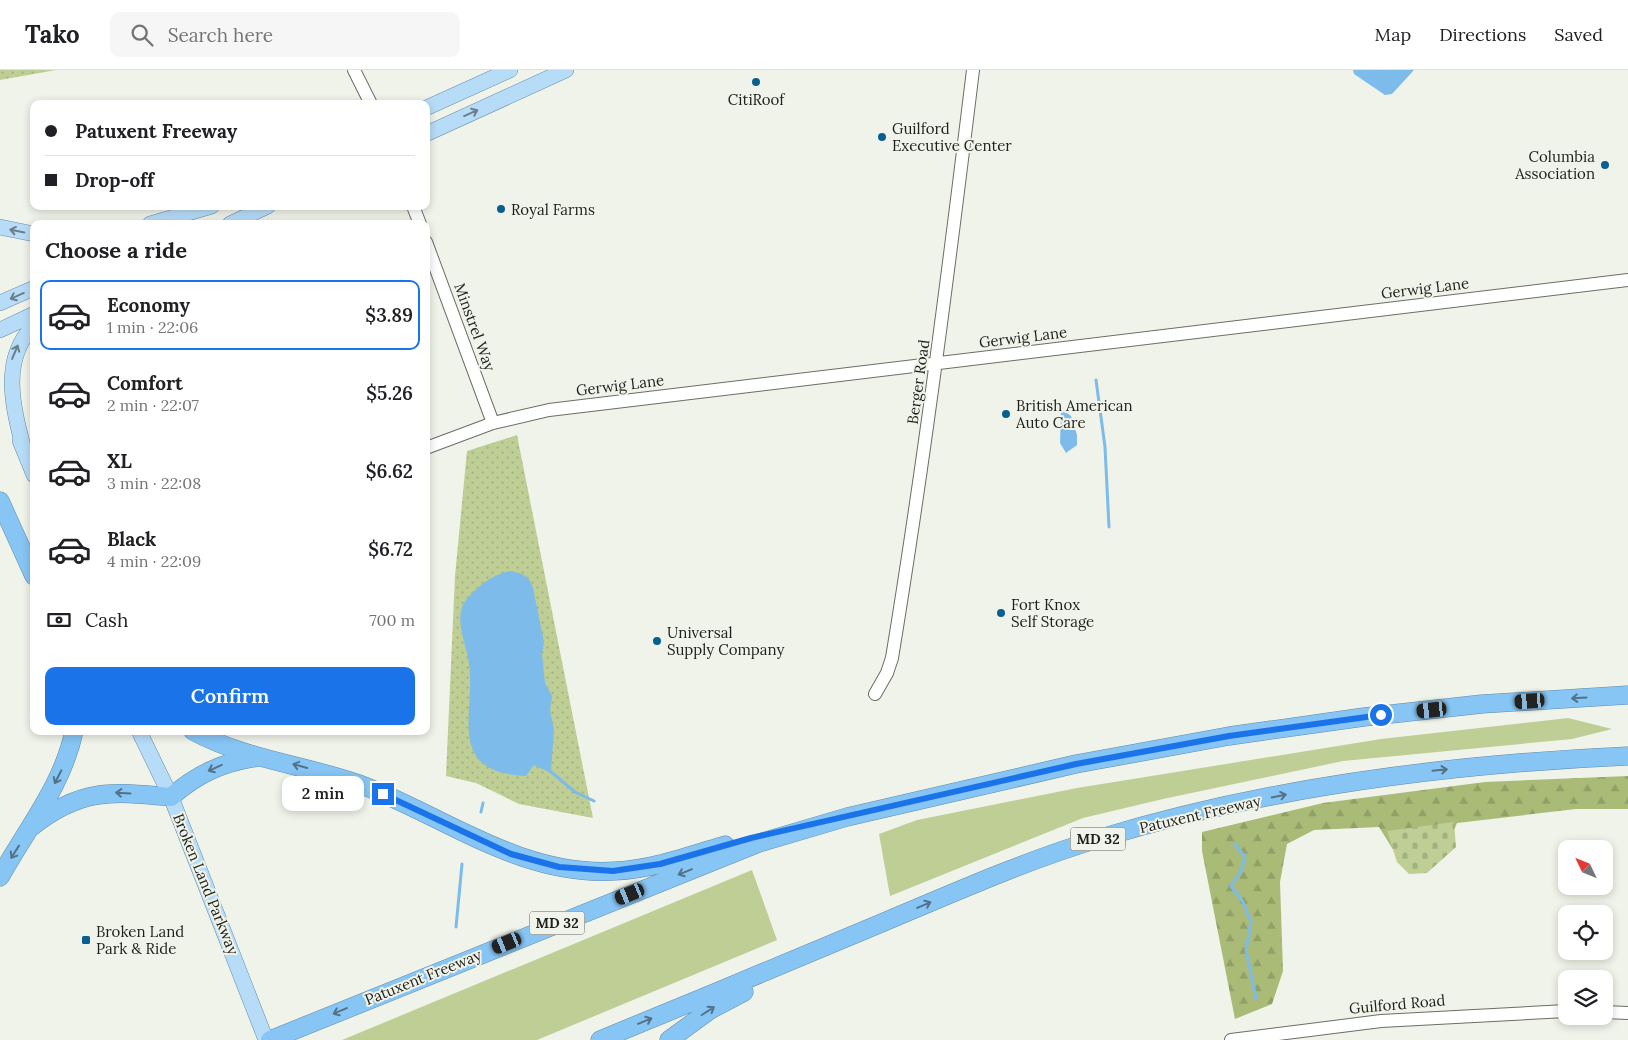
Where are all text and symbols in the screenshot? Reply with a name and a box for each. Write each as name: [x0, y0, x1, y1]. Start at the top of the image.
search box: [110, 12, 460, 57]
text: Tako: [25, 19, 80, 50]
icon: search: [128, 21, 156, 49]
text: Search here: [168, 23, 273, 47]
text: Map: [1375, 23, 1411, 46]
text: Directions: [1439, 23, 1526, 46]
text: Saved: [1554, 23, 1603, 46]
marker: CitiRoof: [750, 76, 762, 88]
place label: CitiRoof: [728, 90, 785, 109]
one-way arrow: [463, 108, 478, 118]
text: Patuxent Freeway: [75, 119, 237, 143]
place label: Guilford Executive Center: [892, 119, 1012, 155]
marker: Guilford Executive Center: [876, 131, 888, 143]
place label: Columbia Association: [1514, 147, 1595, 183]
marker: Columbia Association: [1599, 159, 1611, 171]
text: Drop-off: [75, 168, 154, 192]
place label: Royal Farms: [511, 200, 595, 219]
marker: Royal Farms: [495, 203, 507, 215]
one-way arrow: [9, 226, 25, 235]
text: Choose a ride: [45, 236, 187, 264]
street label: Gerwig Lane: [1380, 273, 1470, 303]
street label: Minstrel Way: [450, 280, 500, 374]
one-way arrow: [10, 291, 25, 301]
icon: car: [47, 293, 92, 338]
text: Economy: [107, 293, 190, 317]
text: $3.89: [365, 303, 413, 327]
text: 1 min · 22:06: [107, 317, 198, 337]
street label: Gerwig Lane: [978, 322, 1068, 352]
street label: Berger Road: [903, 338, 933, 426]
one-way arrow: [10, 345, 20, 360]
street label: Gerwig Lane: [575, 370, 665, 400]
icon: car: [47, 371, 92, 416]
text: Comfort: [107, 371, 183, 395]
text: $5.26: [366, 381, 413, 405]
text: 2 min · 22:07: [107, 395, 199, 415]
place label: British American Auto Care: [1015, 396, 1133, 432]
marker: British American Auto Care: [1000, 408, 1012, 420]
icon: car: [47, 449, 92, 494]
text: XL: [107, 449, 132, 473]
text: $6.62: [366, 459, 413, 483]
text: 3 min · 22:08: [107, 473, 201, 493]
icon: car: [47, 527, 92, 572]
text: Black: [107, 527, 156, 551]
text: $6.72: [368, 537, 413, 561]
text: 4 min · 22:09: [107, 551, 201, 571]
place label: Fort Knox Self Storage: [1011, 595, 1094, 631]
icon: cash: [45, 606, 73, 634]
marker: Fort Knox Self Storage: [995, 607, 1007, 619]
text: Cash: [85, 608, 128, 632]
text: 700 m: [369, 610, 415, 630]
place label: Universal Supply Company: [667, 623, 785, 659]
marker: Universal Supply Company: [651, 635, 663, 647]
button: Confirm: [45, 667, 415, 725]
car: [1514, 692, 1545, 710]
one-way arrow: [1572, 693, 1588, 702]
car: [1416, 701, 1447, 719]
route start: [1370, 704, 1392, 726]
one-way arrow: [292, 761, 308, 771]
one-way arrow: [208, 763, 223, 773]
one-way arrow: [1431, 765, 1447, 775]
one-way arrow: [53, 769, 62, 784]
callout: 2 min: [283, 776, 366, 812]
text: 2 min: [302, 783, 344, 803]
route end: [372, 783, 394, 805]
one-way arrow: [115, 789, 131, 798]
street label: Patuxent Freeway: [1137, 791, 1263, 837]
one-way arrow: [1271, 791, 1287, 800]
street label: Broken Land Parkway: [169, 811, 243, 958]
road number: MD 32: [1070, 828, 1126, 851]
north arrow: [1558, 840, 1612, 895]
map controls: [1558, 840, 1613, 1025]
one-way arrow: [9, 845, 19, 859]
one-way arrow: [678, 868, 694, 877]
car: [613, 881, 646, 907]
one-way arrow: [916, 900, 931, 910]
button: locate: [1558, 905, 1613, 960]
road number: MD 32: [530, 911, 584, 934]
place label: Broken Land Park & Ride: [96, 922, 184, 958]
car: [490, 930, 523, 956]
marker: Broken Land Park & Ride: [80, 934, 92, 946]
street label: Patuxent Freeway: [362, 945, 484, 1009]
button: layers: [1558, 970, 1613, 1025]
street label: Guilford Road: [1348, 990, 1446, 1018]
one-way arrow: [701, 1006, 715, 1016]
one-way arrow: [333, 1007, 348, 1016]
one-way arrow: [637, 1016, 652, 1026]

